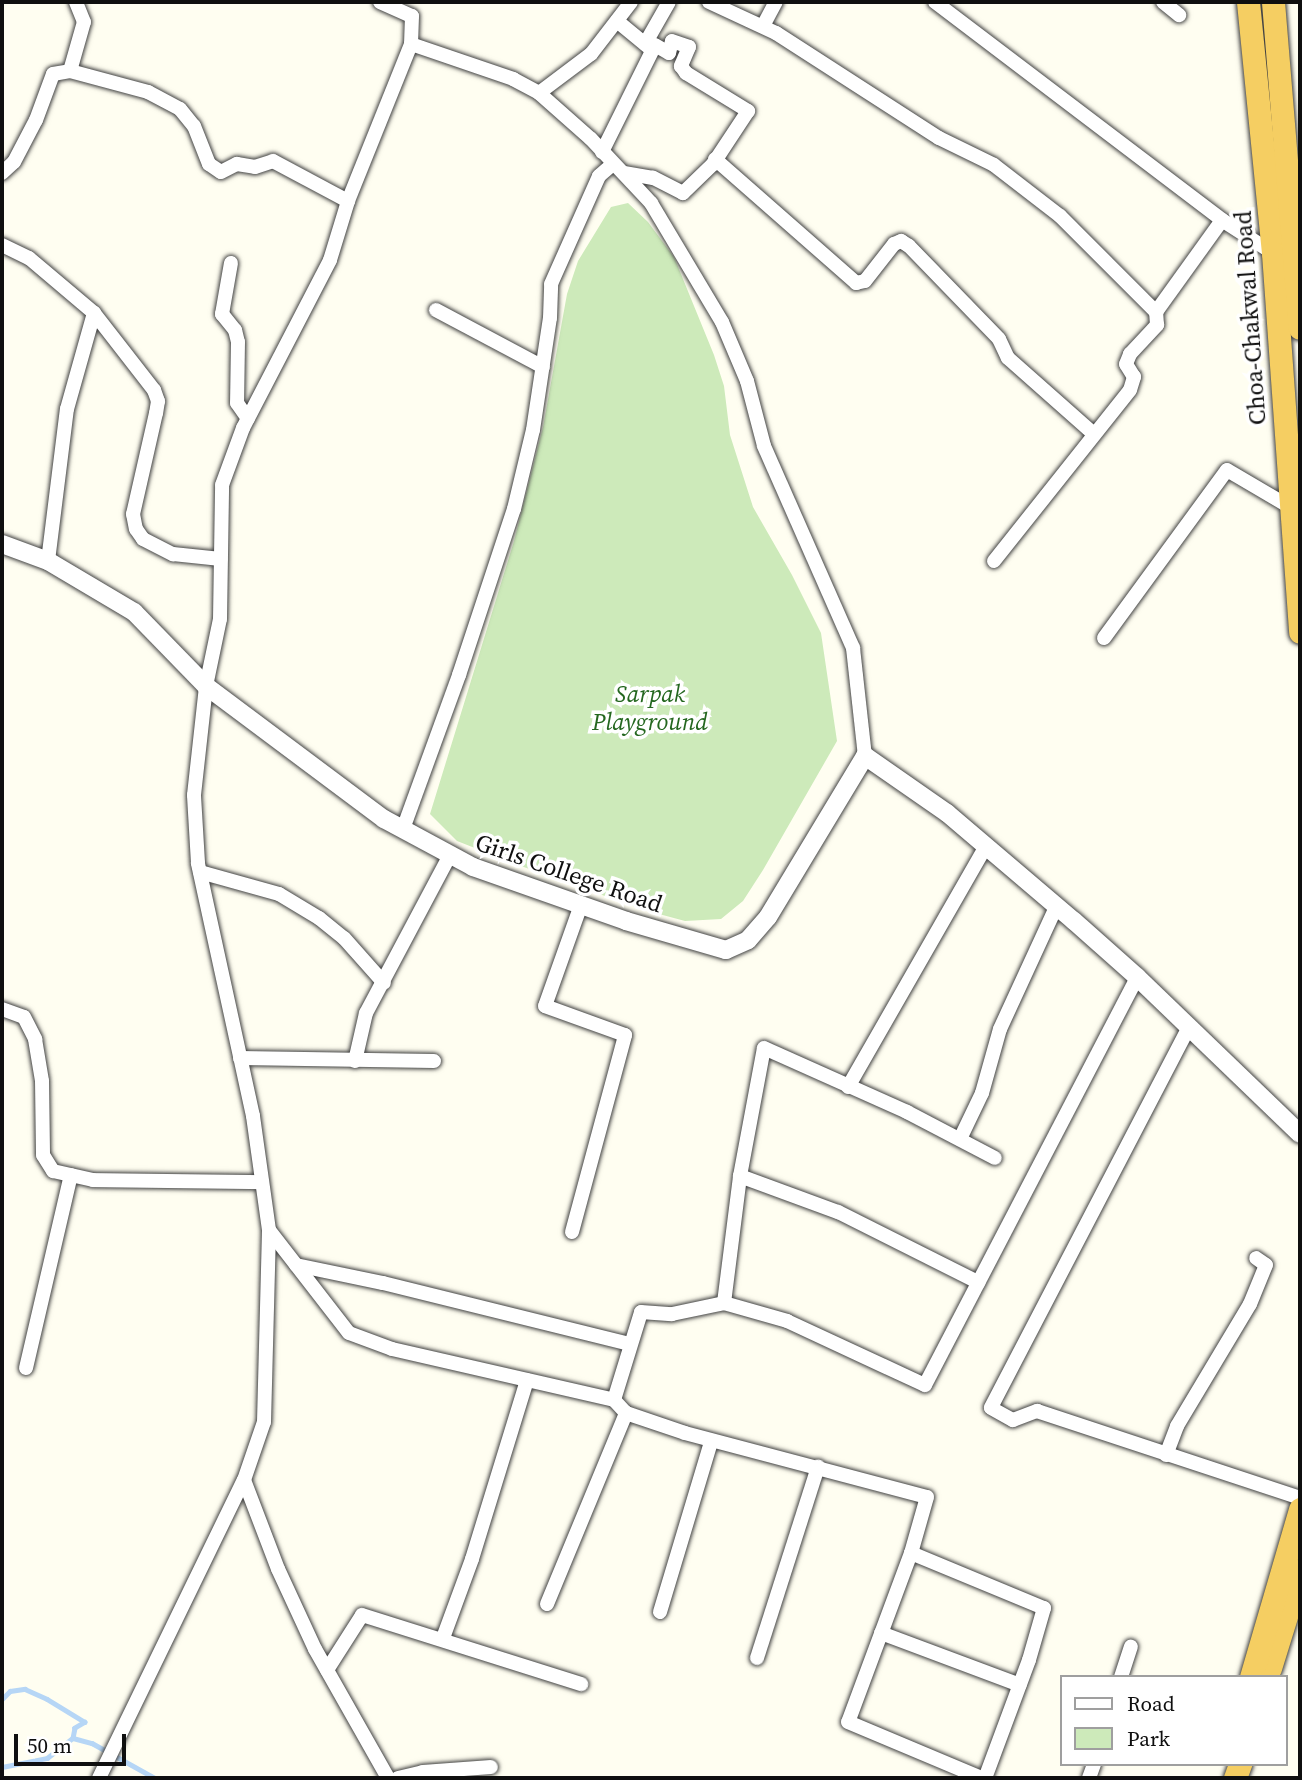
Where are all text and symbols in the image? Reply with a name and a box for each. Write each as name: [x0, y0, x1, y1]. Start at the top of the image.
street label: Choa-Chakwal Road: [1228, 210, 1272, 426]
park label: Sarpak Playground: [592, 680, 708, 736]
street label: Girls College Road: [472, 828, 666, 918]
legend: [1060, 1675, 1288, 1766]
text: Road: [1127, 1689, 1175, 1718]
scale bar: [18, 1720, 130, 1764]
text: Park: [1127, 1724, 1170, 1753]
text: 50 m: [27, 1731, 72, 1760]

